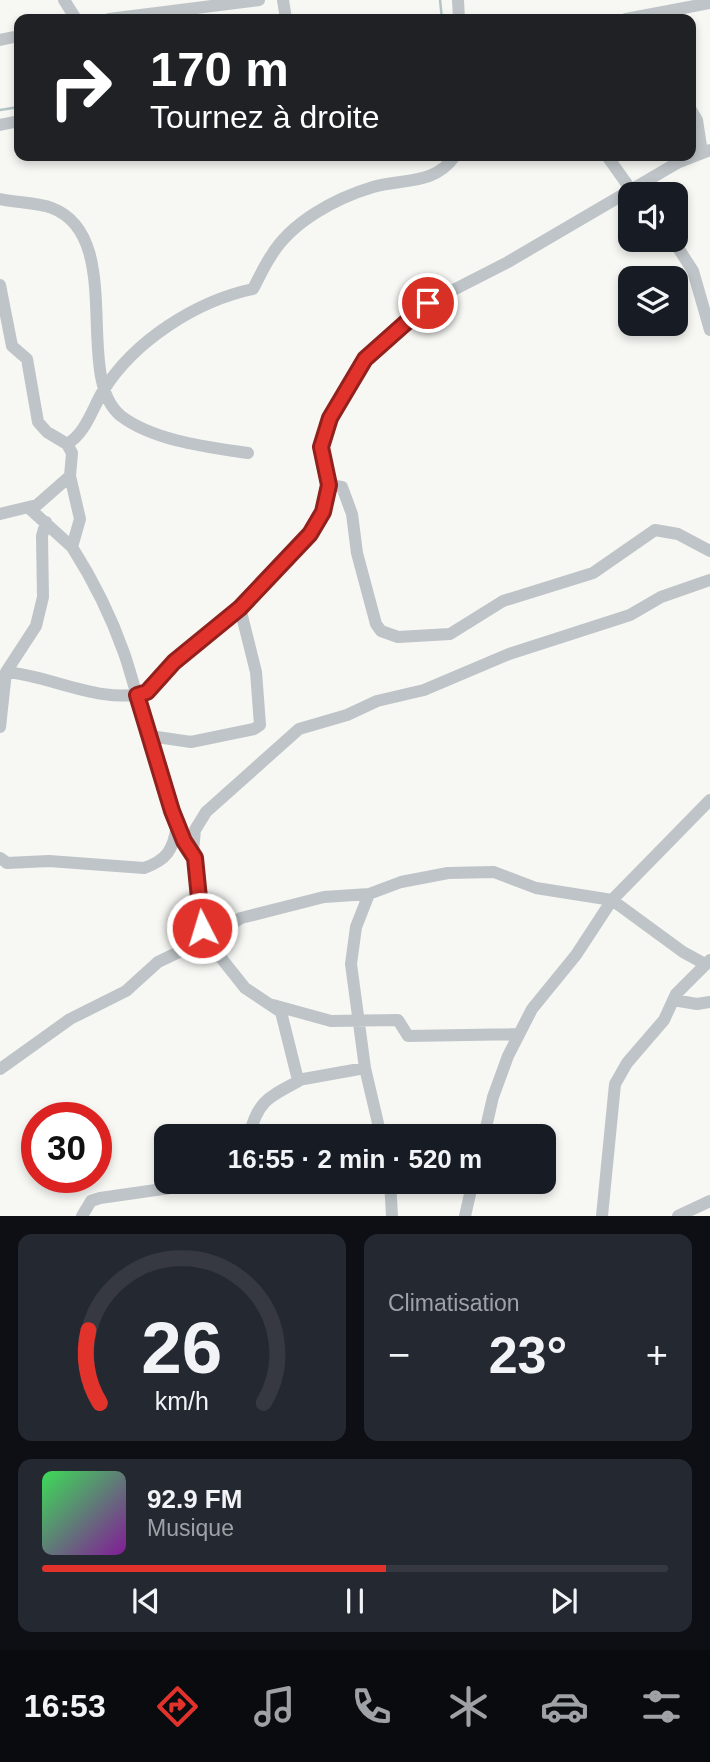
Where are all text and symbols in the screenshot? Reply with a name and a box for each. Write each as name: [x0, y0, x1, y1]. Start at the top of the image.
icon: right: [35, 42, 126, 133]
text: 170 m: [150, 42, 289, 96]
text: Tournez à droite: [150, 99, 379, 135]
map controls: [618, 182, 688, 336]
button: sound: [618, 182, 688, 252]
button: layers: [618, 266, 688, 336]
pin: [398, 273, 458, 333]
icon: arrive: [409, 284, 447, 322]
position arrow: [165, 891, 239, 965]
speed limit sign: 30: [21, 1102, 112, 1193]
text: 16:55 · 2 min · 520 m: [228, 1144, 482, 1174]
text: Climatisation: [388, 1290, 520, 1316]
text: 26: [142, 1308, 222, 1389]
text: 23°: [489, 1326, 567, 1384]
text: −: [388, 1334, 410, 1376]
text: +: [646, 1334, 668, 1376]
text: km/h: [155, 1387, 209, 1415]
text: 92.9 FM: [147, 1484, 242, 1514]
text: Musique: [147, 1515, 234, 1541]
icon: previous: [127, 1582, 165, 1620]
icon: pause: [336, 1582, 374, 1620]
icon: next: [545, 1582, 583, 1620]
icon: directions: [153, 1682, 202, 1731]
icon: music: [250, 1682, 299, 1731]
icon: phone: [347, 1682, 396, 1731]
icon: climate: [444, 1682, 493, 1731]
icon: car: [540, 1682, 589, 1731]
icon: filters: [637, 1682, 686, 1731]
text: 16:53: [24, 1688, 106, 1724]

